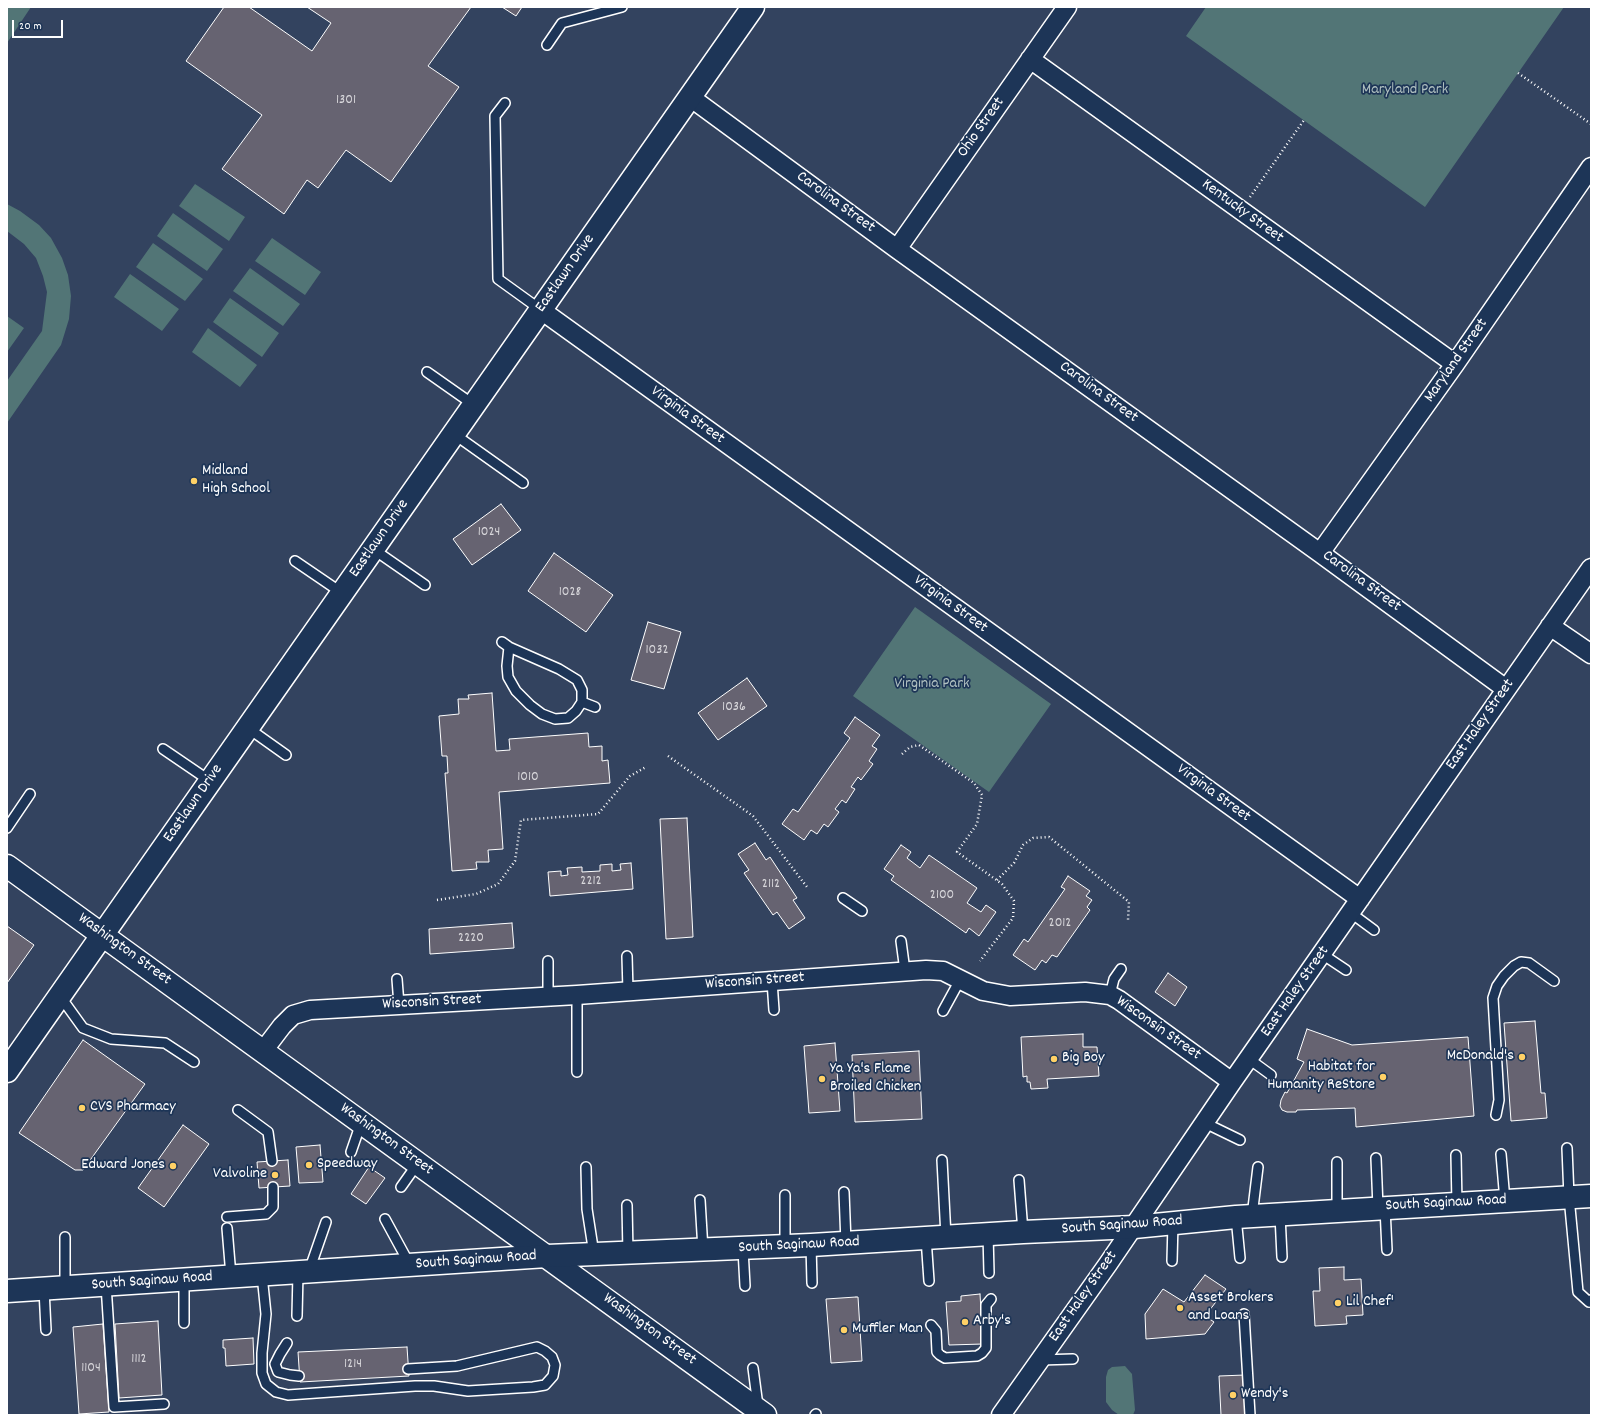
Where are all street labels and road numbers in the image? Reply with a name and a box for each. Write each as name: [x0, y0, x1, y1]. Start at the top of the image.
street label: Ohio Street: [954, 94, 1010, 162]
street label: Carolina Street: [792, 168, 878, 238]
street label: Kentucky Street: [1197, 176, 1287, 248]
street label: Eastlawn Drive: [532, 231, 600, 317]
street label: Maryland Street: [1421, 315, 1493, 407]
street label: Carolina Street: [1055, 358, 1141, 428]
street label: Virginia Street: [646, 383, 728, 449]
street label: Eastlawn Drive: [346, 496, 414, 582]
street label: Carolina Street: [1318, 547, 1404, 617]
street label: Virginia Street: [909, 572, 991, 638]
street label: East Haley Street: [1443, 676, 1519, 774]
street label: Eastlawn Drive: [160, 761, 228, 847]
street label: Virginia Street: [1172, 761, 1254, 827]
street label: Washington Street: [73, 910, 175, 990]
street label: East Haley Street: [1258, 943, 1334, 1041]
street label: Wisconsin Street: [705, 969, 805, 995]
street label: Wisconsin Street: [382, 991, 482, 1015]
street label: Wisconsin Street: [1112, 993, 1204, 1065]
street label: Washington Street: [335, 1100, 437, 1180]
street label: South Saginaw Road: [1385, 1191, 1507, 1217]
street label: South Saginaw Road: [1061, 1212, 1183, 1240]
street label: South Saginaw Road: [738, 1233, 860, 1259]
street label: South Saginaw Road: [415, 1247, 537, 1275]
street label: East Haley Street: [1046, 1248, 1122, 1346]
street label: South Saginaw Road: [91, 1268, 213, 1296]
street label: Washington Street: [598, 1290, 700, 1370]

